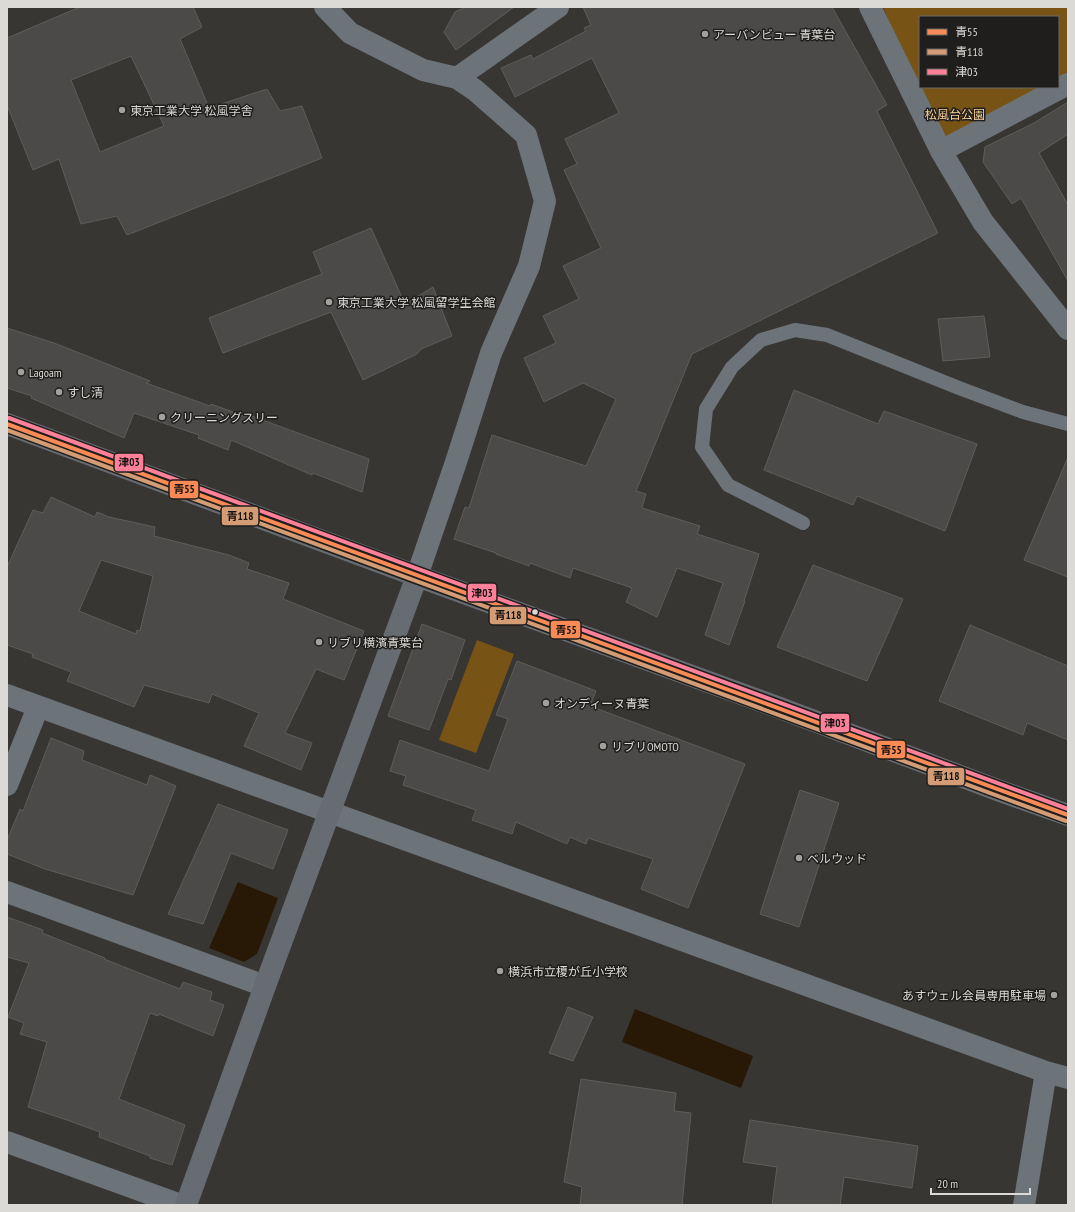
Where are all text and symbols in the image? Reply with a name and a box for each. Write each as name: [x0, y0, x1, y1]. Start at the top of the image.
legend: [919, 16, 1059, 88]
text: 青55: [955, 24, 978, 39]
place label: アーバンビュー 青葉台: [713, 27, 835, 42]
marker: アーバンビュー 青葉台: [700, 29, 710, 39]
text: 青118: [955, 44, 983, 59]
text: 津03: [955, 64, 978, 79]
place label: 東京工業大学 松風学舎: [130, 103, 253, 118]
marker: 東京工業大学 松風学舎: [117, 105, 127, 115]
park label: 松風台公園: [925, 107, 985, 122]
place label: 東京工業大学 松風留学生会館: [337, 295, 496, 310]
marker: 東京工業大学 松風留学生会館: [324, 297, 334, 307]
place label: Lagoam: [29, 365, 62, 380]
marker: Lagoam: [16, 367, 26, 377]
place label: すし清: [67, 385, 103, 400]
marker: すし清: [54, 387, 64, 397]
place label: クリーニングスリー: [170, 410, 278, 425]
marker: クリーニングスリー: [157, 412, 167, 422]
line badge: 津03: [114, 453, 144, 472]
text: 津03: [118, 455, 140, 469]
line badge: 青55: [169, 480, 199, 499]
text: 青55: [173, 482, 195, 496]
line badge: 青118: [221, 506, 259, 526]
text: 青118: [227, 509, 253, 523]
line badge: 津03: [467, 583, 497, 602]
text: 津03: [471, 586, 493, 600]
line badge: 青118: [489, 606, 527, 625]
unlabelled marker: [530, 607, 540, 617]
text: 青118: [495, 608, 521, 622]
line badge: 青55: [550, 620, 581, 639]
text: 青55: [555, 623, 577, 637]
place label: リブリ横濱青葉台: [327, 635, 423, 650]
marker: リブリ横濱青葉台: [314, 637, 324, 647]
place label: オンディーヌ青葉: [554, 696, 649, 711]
marker: オンディーヌ青葉: [541, 698, 551, 708]
line badge: 津03: [820, 713, 850, 733]
text: 津03: [824, 716, 846, 730]
place label: リブリOMOTO: [611, 739, 679, 754]
line badge: 青55: [876, 740, 906, 759]
marker: リブリOMOTO: [598, 741, 608, 751]
text: 青55: [880, 743, 902, 757]
line badge: 青118: [927, 767, 965, 786]
text: 青118: [933, 769, 959, 783]
place label: ベルウッド: [807, 851, 867, 866]
marker: ベルウッド: [794, 853, 804, 863]
place label: 横浜市立榎が丘小学校: [508, 964, 628, 979]
marker: 横浜市立榎が丘小学校: [495, 966, 505, 976]
place label: あすウェル会員専用駐車場: [902, 988, 1046, 1003]
marker: あすウェル会員専用駐車場: [1049, 990, 1059, 1000]
scale bar: [931, 1170, 1030, 1196]
text: 20 m: [937, 1176, 958, 1191]

